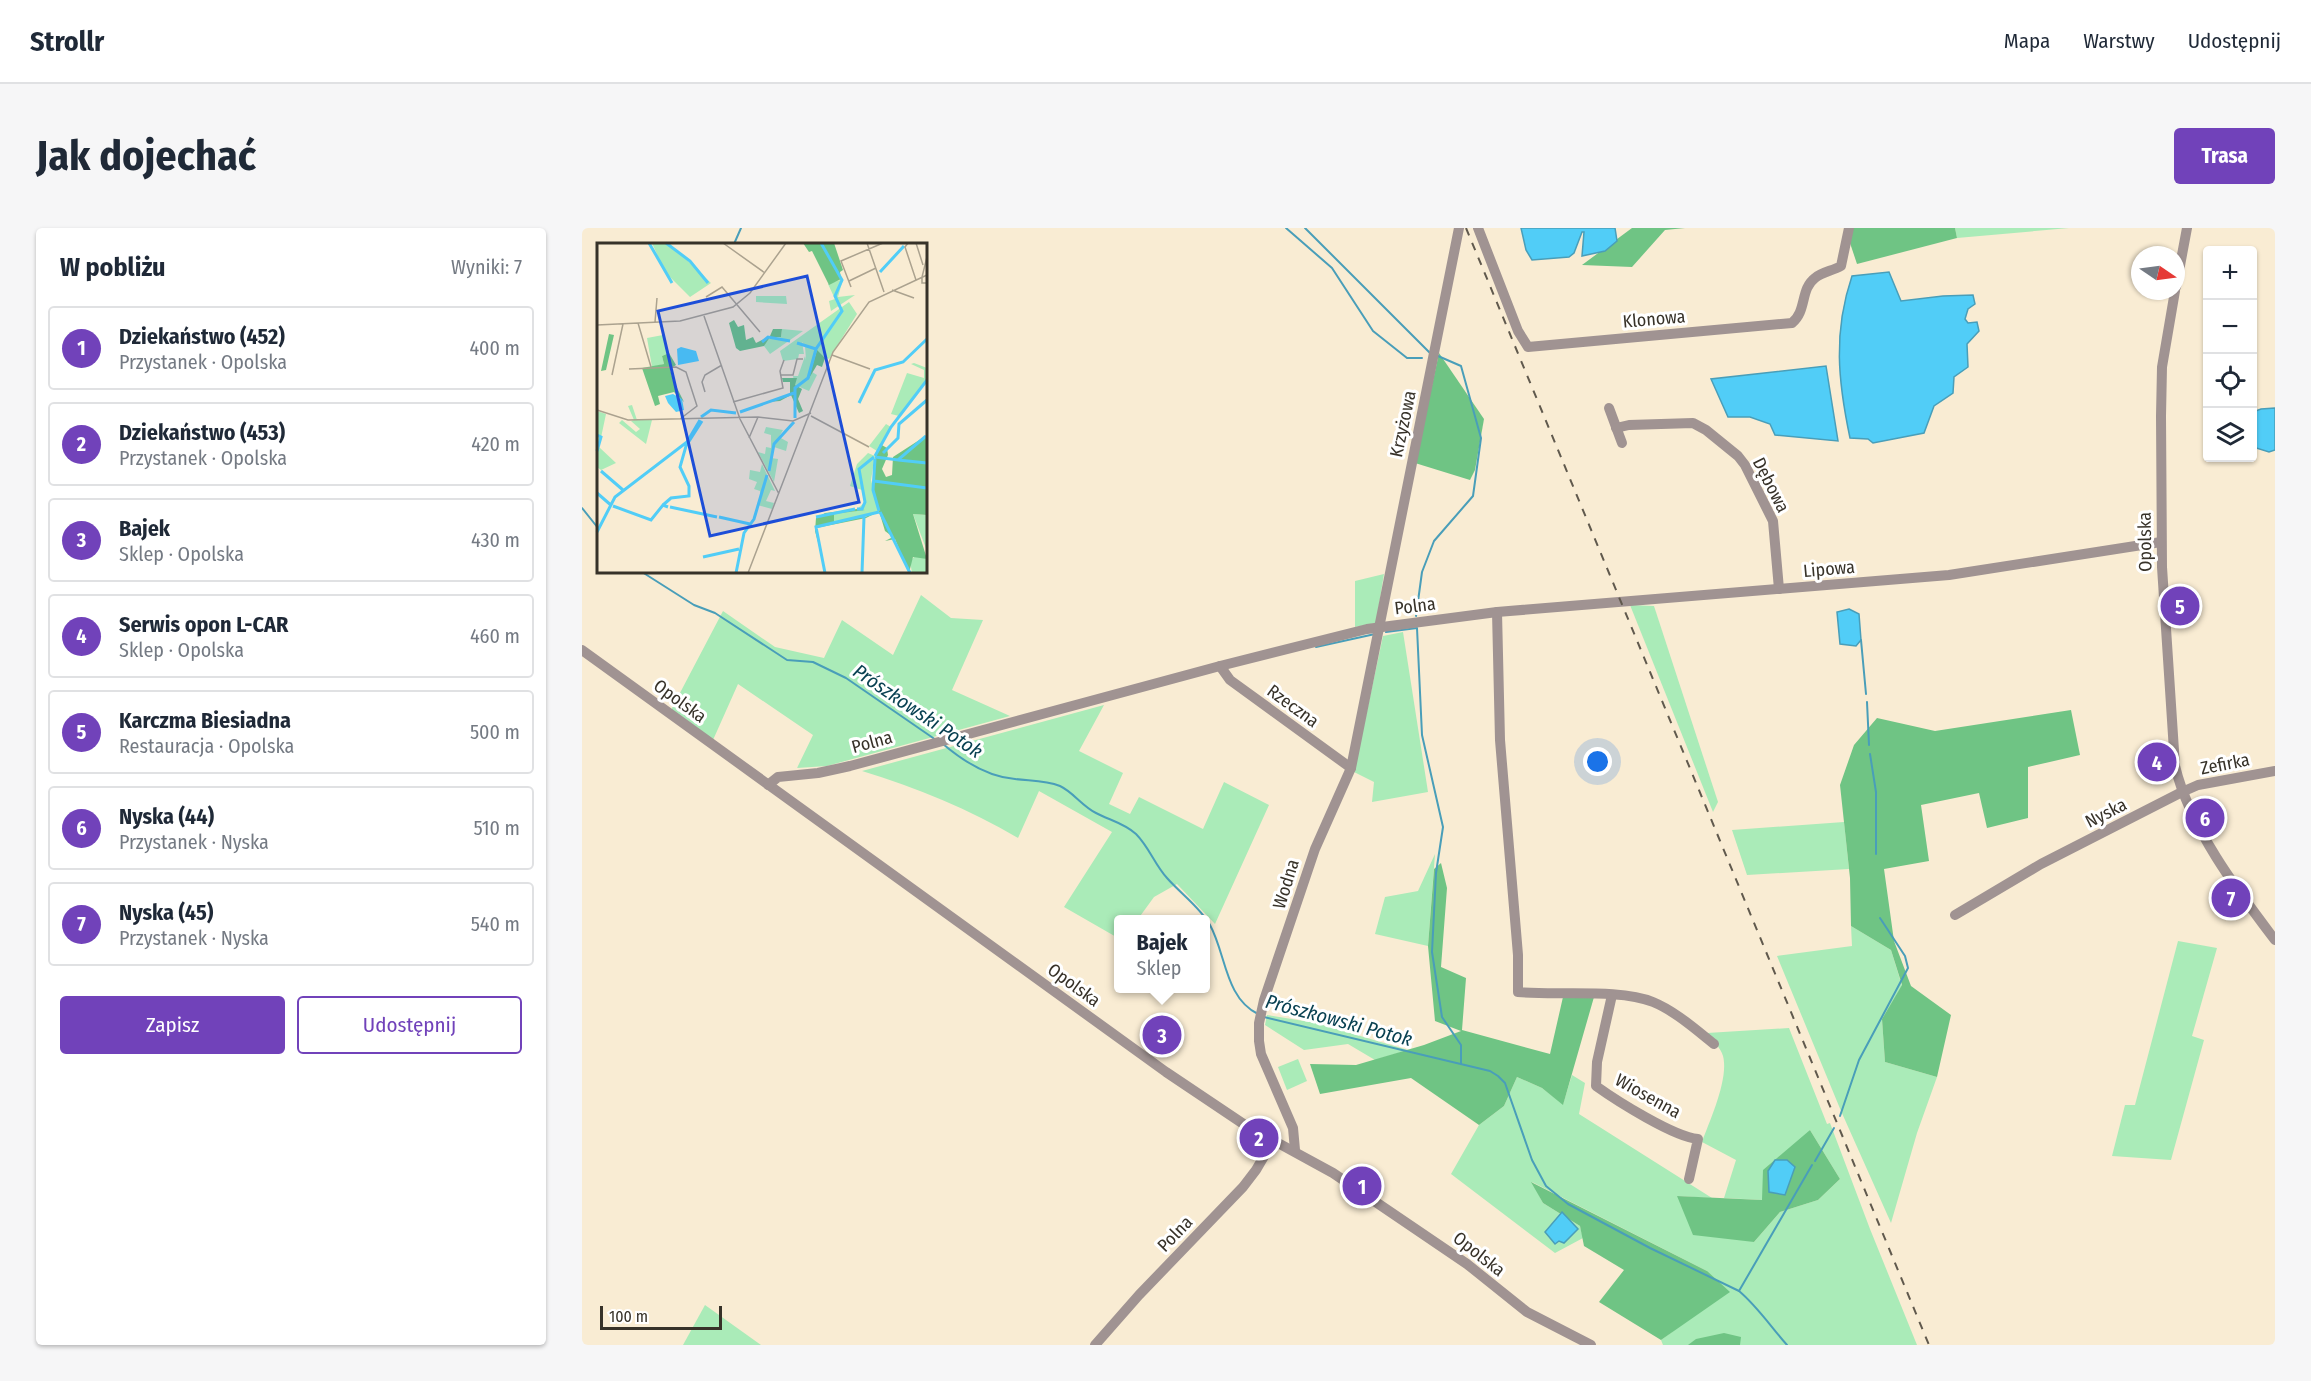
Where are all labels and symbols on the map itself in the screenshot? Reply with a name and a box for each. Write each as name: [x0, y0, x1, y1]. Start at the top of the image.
inset map: [597, 243, 927, 573]
north arrow: [2131, 246, 2185, 300]
street label: Klonowa: [1622, 305, 1687, 333]
street label: Krzyżowa: [1385, 388, 1421, 459]
street label: Dębowa: [1748, 454, 1794, 516]
street label: Opolska: [2133, 512, 2157, 572]
street label: Lipowa: [1802, 556, 1856, 582]
pin: 5: [2160, 584, 2200, 628]
street label: Polna: [1393, 593, 1437, 619]
water label: Prószkowski Potok: [849, 659, 987, 763]
street label: Opolska: [649, 675, 711, 728]
street label: Rzeczna: [1263, 680, 1323, 732]
street label: Polna: [849, 726, 895, 758]
pin: 4: [2138, 740, 2176, 784]
your location: [1583, 747, 1612, 776]
street label: Zefirka: [2199, 748, 2252, 780]
street label: Nyska: [2082, 793, 2131, 833]
pin: 6: [2186, 796, 2224, 840]
street label: Wodna: [1268, 856, 1304, 911]
pin: 7: [2212, 876, 2250, 920]
street label: Opolska: [1043, 959, 1105, 1012]
water label: Prószkowski Potok: [1263, 989, 1415, 1051]
pin: 3: [1142, 1012, 1182, 1058]
street label: Wiosenna: [1611, 1069, 1685, 1123]
pin: 2: [1240, 1116, 1278, 1160]
pin: 1: [1342, 1164, 1382, 1208]
street label: Polna: [1153, 1211, 1197, 1257]
street label: Opolska: [1449, 1227, 1509, 1281]
scale bar: [600, 1303, 722, 1330]

